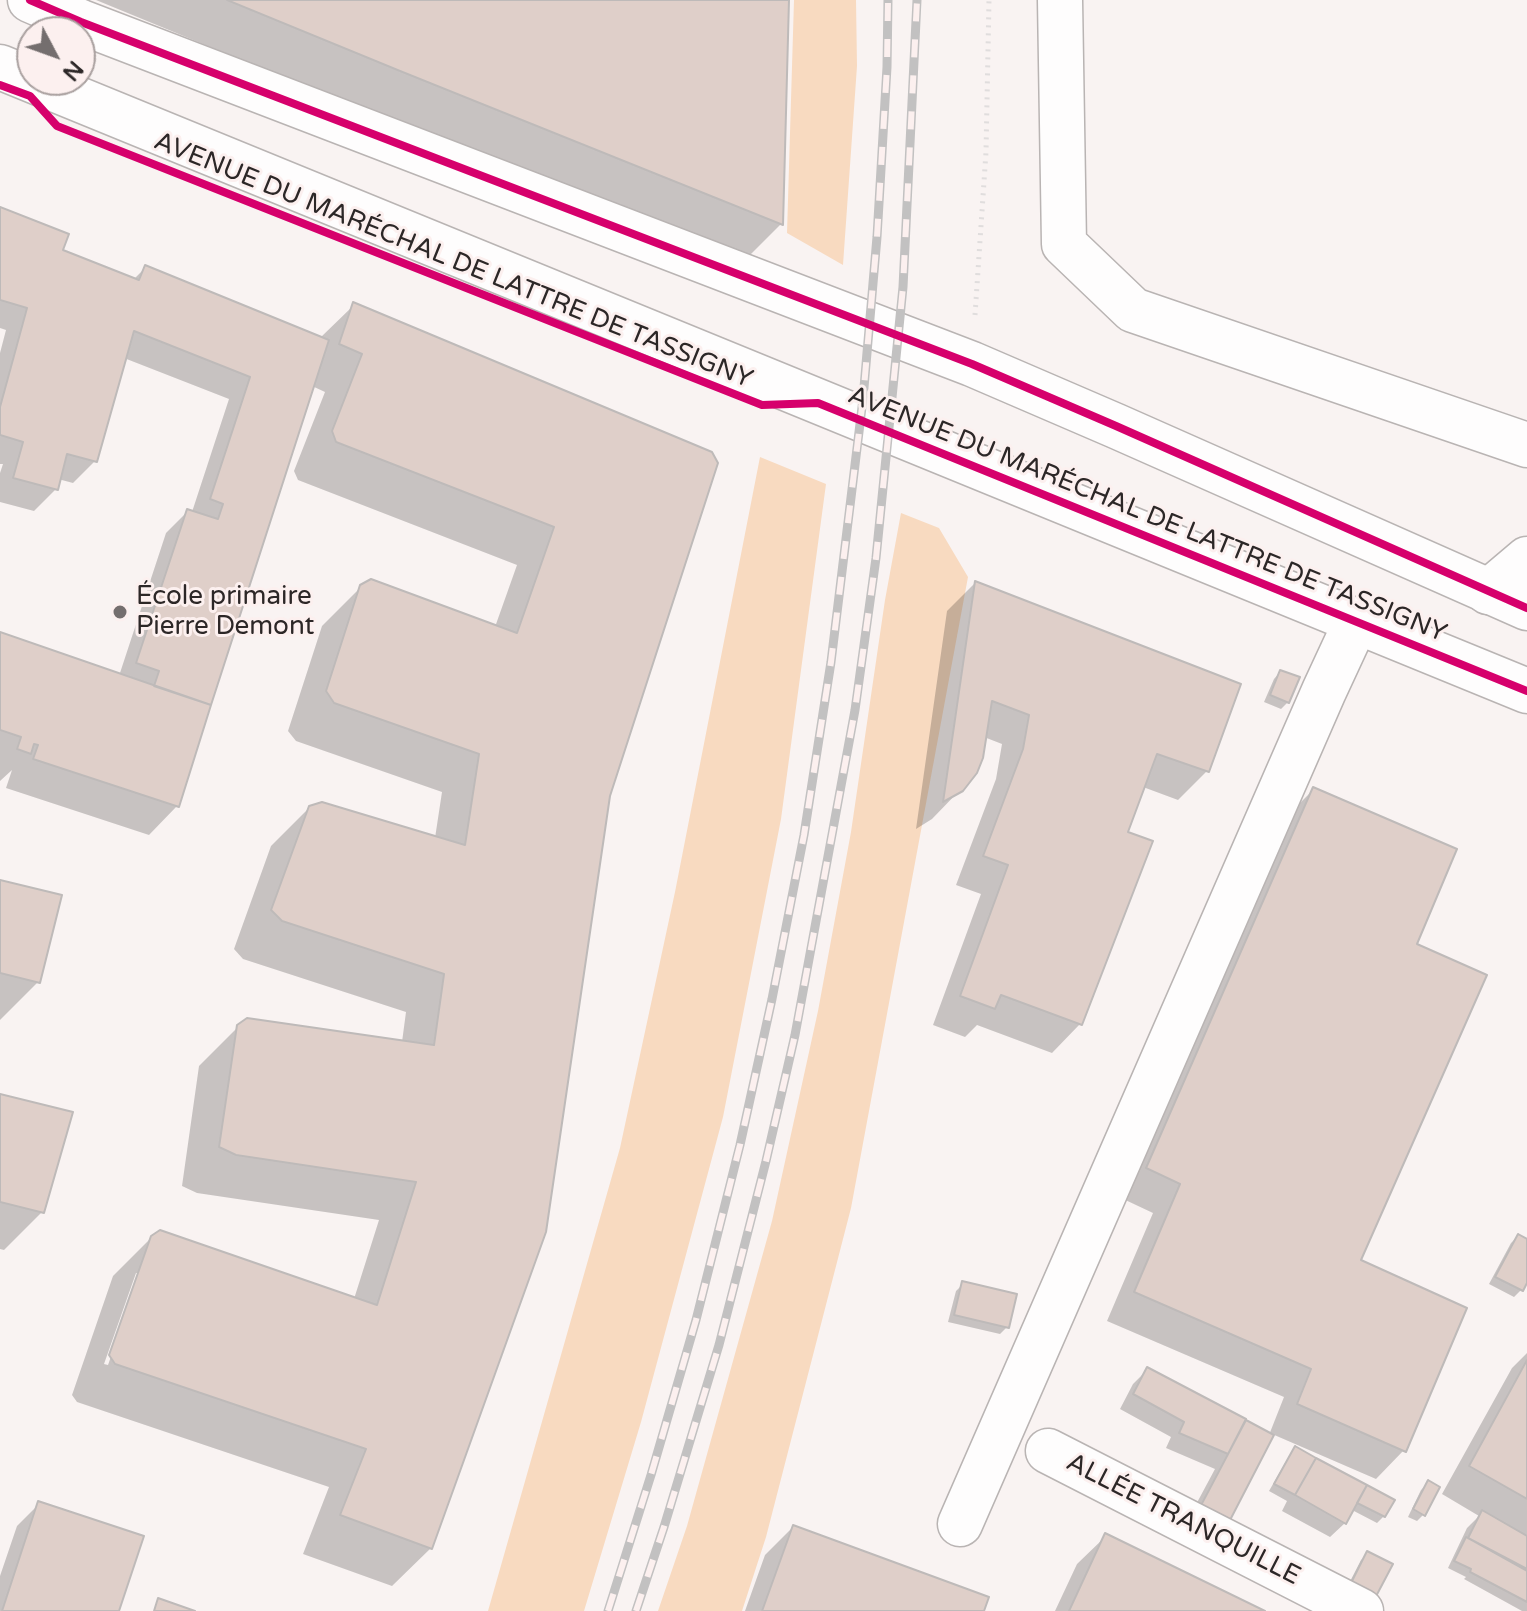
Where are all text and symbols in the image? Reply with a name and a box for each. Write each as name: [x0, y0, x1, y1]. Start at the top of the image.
north arrow: [16, 16, 96, 96]
text: N: [57, 55, 88, 86]
street label: AVENUE DU MARÉCHAL DE LATTRE DE TASSIGNY: [149, 126, 757, 396]
street label: AVENUE DU MARÉCHAL DE LATTRE DE TASSIGNY: [843, 380, 1451, 650]
place label: École primaire Pierre Demont: [136, 581, 314, 642]
marker: École primaire Pierre Demont: [111, 603, 129, 621]
street label: ALLÉE TRANQUILLE: [1061, 1447, 1305, 1593]

